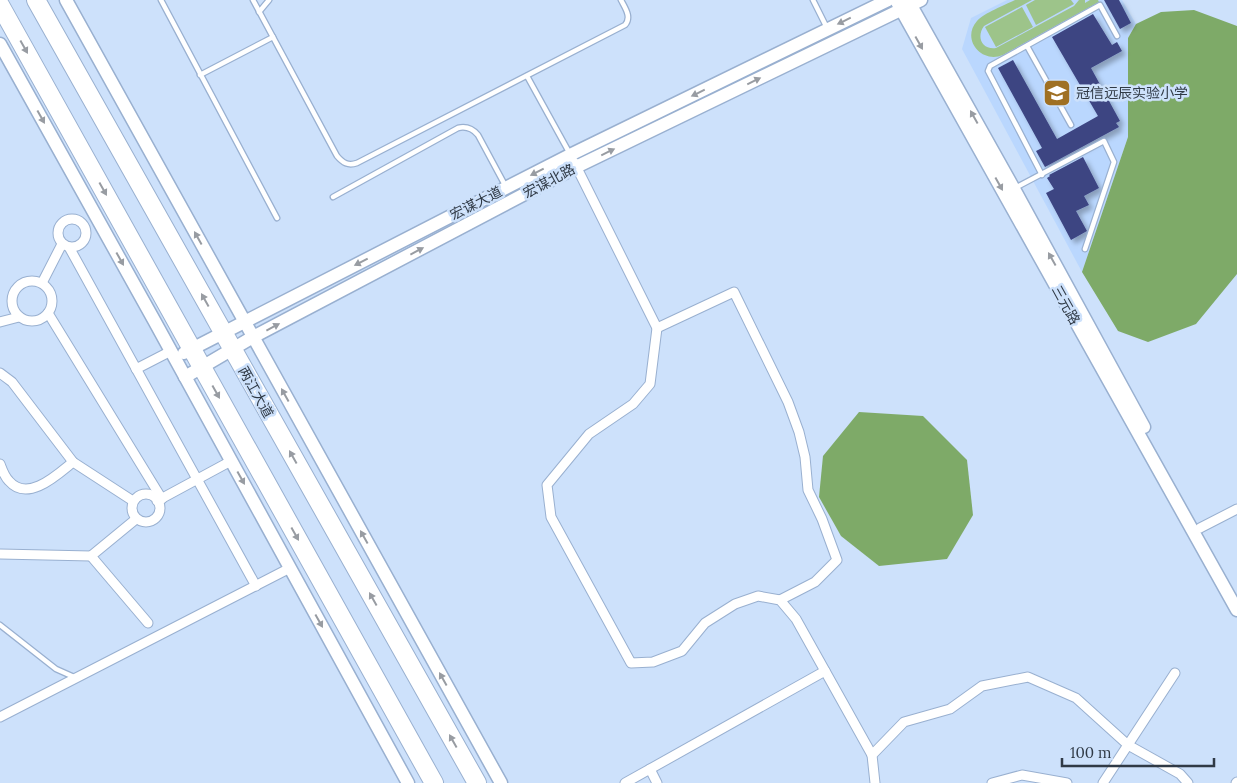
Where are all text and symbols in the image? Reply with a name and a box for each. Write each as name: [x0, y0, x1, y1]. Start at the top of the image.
one-way arrow: [837, 17, 851, 25]
one-way arrow: [915, 36, 924, 49]
one-way arrow: [20, 40, 28, 55]
one-way arrow: [747, 76, 761, 84]
school or university icon: 冠信远辰实验小学: [1042, 78, 1072, 108]
place label: 冠信远辰实验小学: [1076, 84, 1188, 102]
one-way arrow: [691, 89, 705, 97]
one-way arrow: [969, 110, 978, 123]
one-way arrow: [36, 111, 45, 124]
one-way arrow: [601, 147, 615, 155]
street label: 宏谋北路: [520, 160, 578, 202]
one-way arrow: [530, 168, 544, 176]
one-way arrow: [994, 178, 1003, 191]
one-way arrow: [99, 182, 107, 196]
street label: 宏谋大道: [447, 182, 505, 224]
one-way arrow: [194, 231, 202, 245]
one-way arrow: [410, 247, 424, 255]
one-way arrow: [1048, 252, 1057, 265]
one-way arrow: [115, 253, 124, 266]
one-way arrow: [354, 258, 368, 266]
street label: 三元路: [1048, 282, 1084, 328]
one-way arrow: [201, 293, 209, 308]
one-way arrow: [266, 323, 281, 331]
street label: 两江大道: [235, 363, 277, 421]
one-way arrow: [212, 386, 221, 399]
one-way arrow: [281, 389, 290, 402]
one-way arrow: [289, 450, 297, 465]
one-way arrow: [237, 471, 245, 485]
one-way arrow: [291, 527, 300, 541]
one-way arrow: [360, 530, 368, 545]
one-way arrow: [368, 592, 377, 606]
one-way arrow: [314, 614, 323, 627]
one-way arrow: [439, 672, 447, 687]
one-way arrow: [448, 734, 457, 747]
scale bar: [1062, 736, 1214, 768]
text: 100 m: [1070, 743, 1111, 762]

